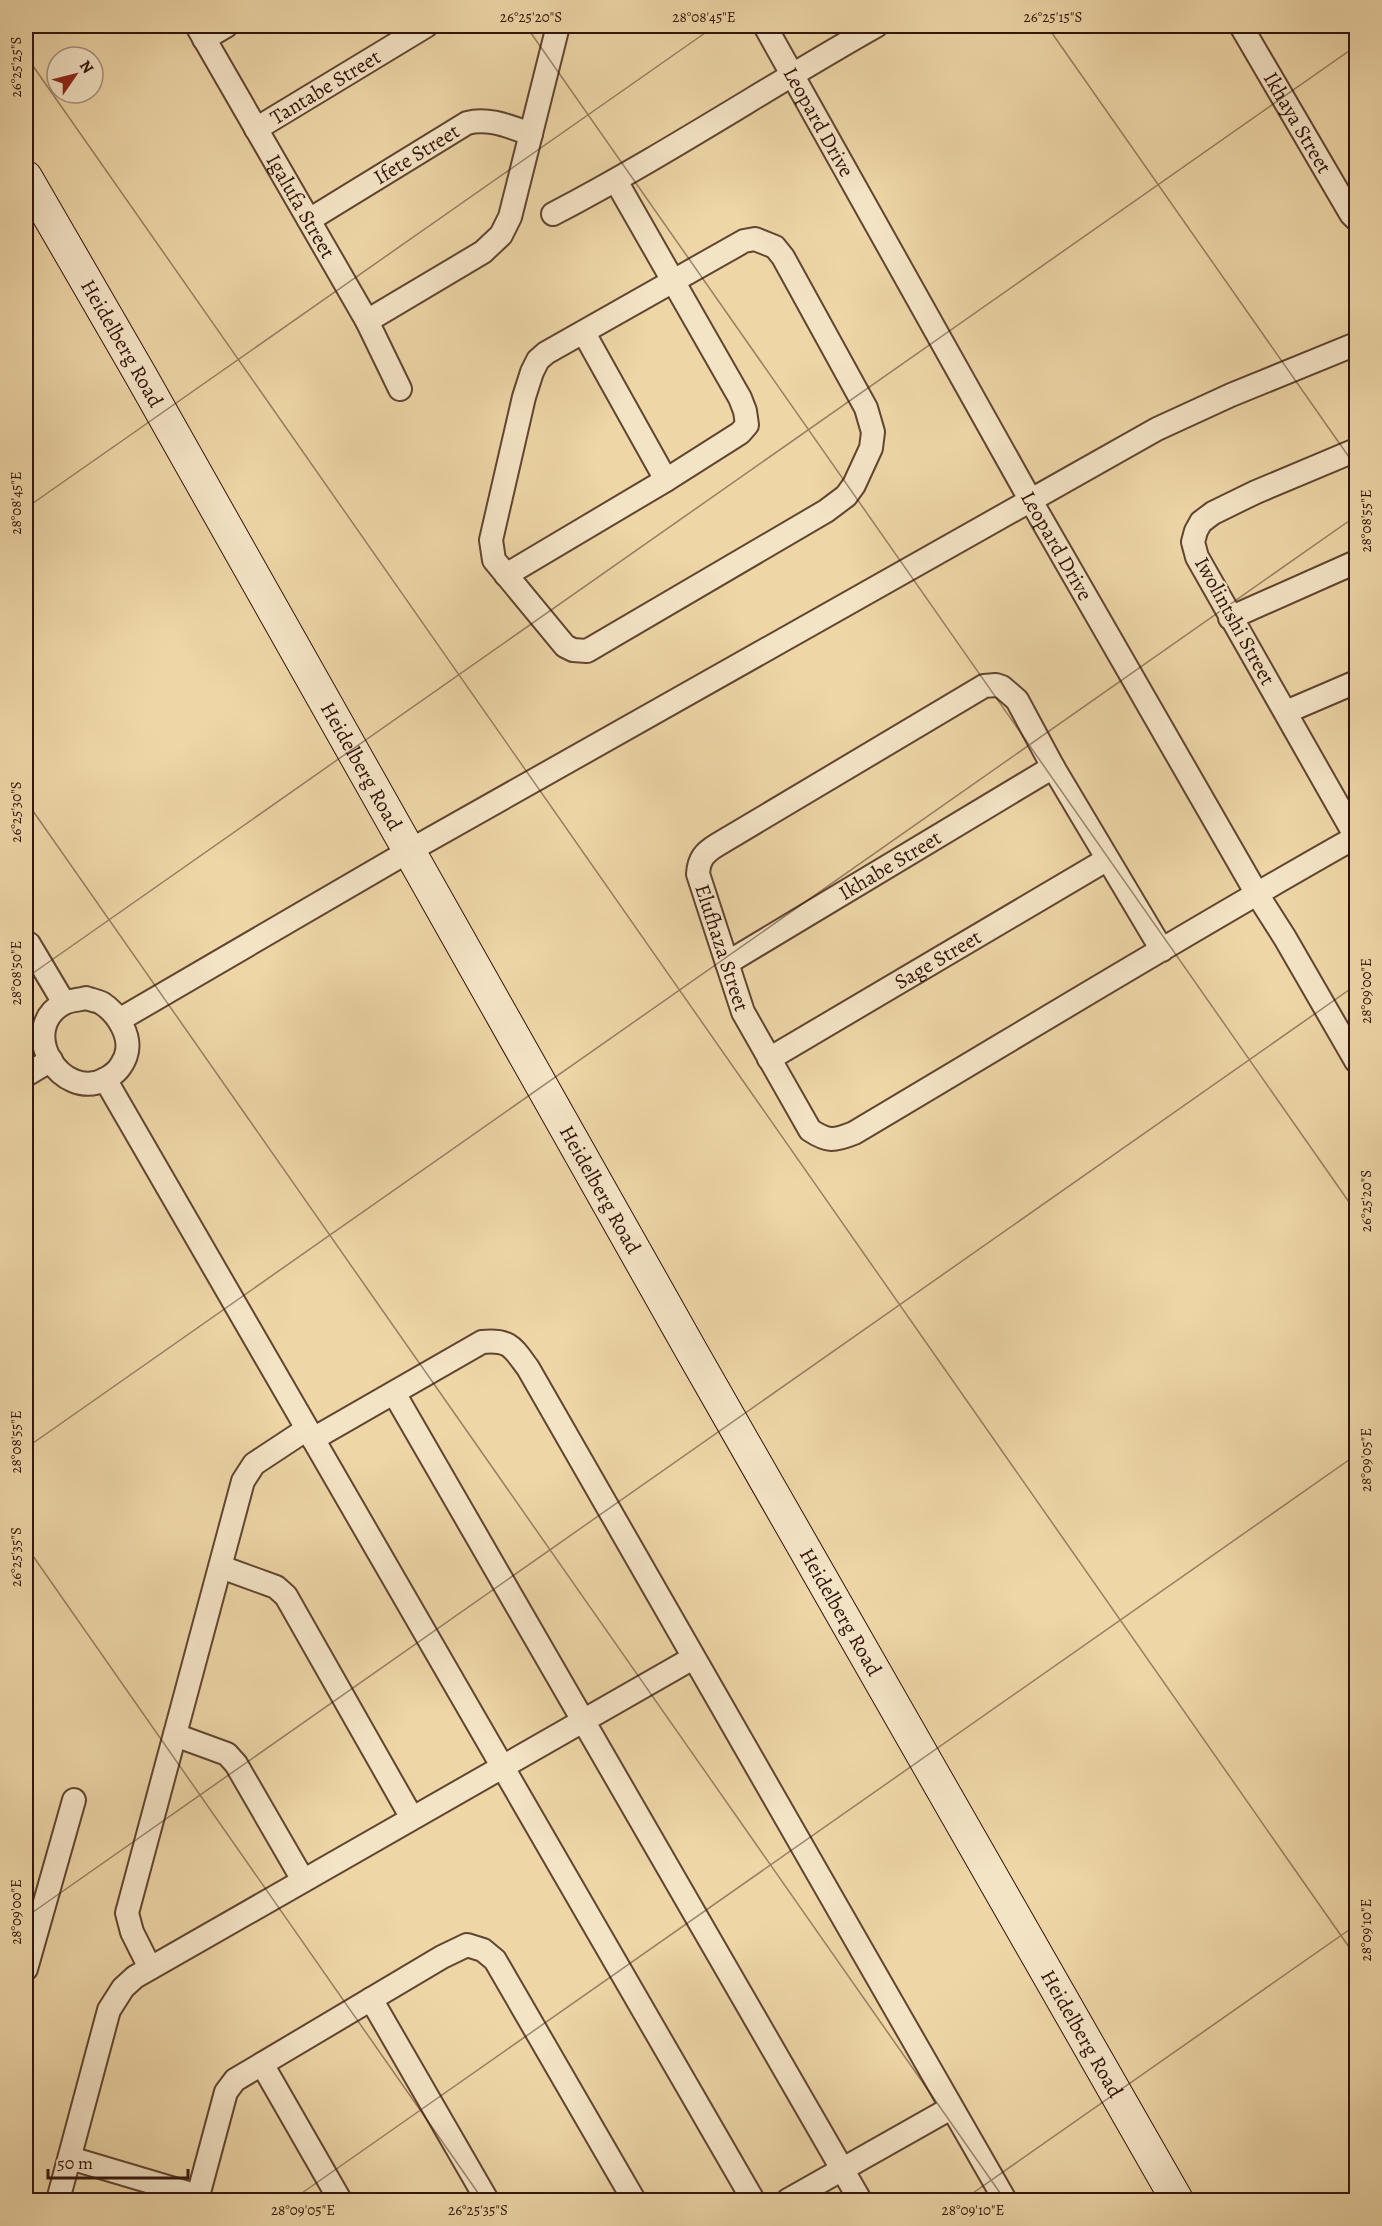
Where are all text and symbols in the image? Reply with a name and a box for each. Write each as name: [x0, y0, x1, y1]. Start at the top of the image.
text: 26°25'20"S: [500, 7, 562, 27]
text: 28°08'45"E: [672, 7, 736, 27]
text: 26°25'15"S: [1024, 7, 1082, 27]
text: 26°25'25"S: [6, 37, 26, 97]
street label: Tantabe Street: [265, 43, 386, 131]
north arrow: [45, 45, 105, 105]
text: N: [74, 56, 99, 78]
street label: Leopard Drive: [777, 62, 861, 182]
street label: Ikhaya Street: [1257, 67, 1338, 179]
street label: Ifete Street: [368, 117, 465, 191]
street label: Igalufa Street: [260, 149, 342, 264]
street label: Heidelberg Road: [74, 274, 170, 413]
text: 28°08'45"E: [6, 471, 26, 535]
street label: Leopard Drive: [1014, 486, 1099, 606]
text: 28°08'55"E: [1356, 489, 1376, 553]
street label: Iwolintshi Street: [1188, 552, 1282, 690]
street label: Heidelberg Road: [314, 697, 409, 836]
text: 26°25'30"S: [6, 781, 26, 843]
street label: Ikhabe Street: [833, 823, 946, 907]
street label: Elufhaza Street: [688, 880, 756, 1015]
street label: Sage Street: [889, 923, 986, 996]
text: 28°08'50"E: [6, 941, 26, 1005]
text: 28°09'00"E: [1356, 958, 1376, 1024]
street label: Heidelberg Road: [553, 1120, 648, 1259]
text: 26°25'20"S: [1356, 1170, 1376, 1232]
text: 28°08'55"E: [6, 1410, 26, 1474]
text: 28°09'05"E: [1356, 1428, 1376, 1492]
text: 26°25'35"S: [6, 1527, 26, 1587]
street label: Heidelberg Road: [793, 1543, 889, 1682]
text: 28°09'00"E: [6, 1879, 26, 1945]
text: 28°09'10"E: [1356, 1899, 1376, 1961]
street label: Heidelberg Road: [1034, 1965, 1130, 2103]
scale bar: [48, 2142, 188, 2180]
text: 50 m: [57, 2151, 93, 2175]
text: 28°09'05"E: [271, 2200, 335, 2220]
text: 26°25'35"S: [448, 2200, 508, 2220]
text: 28°09'10"E: [942, 2200, 1004, 2220]

